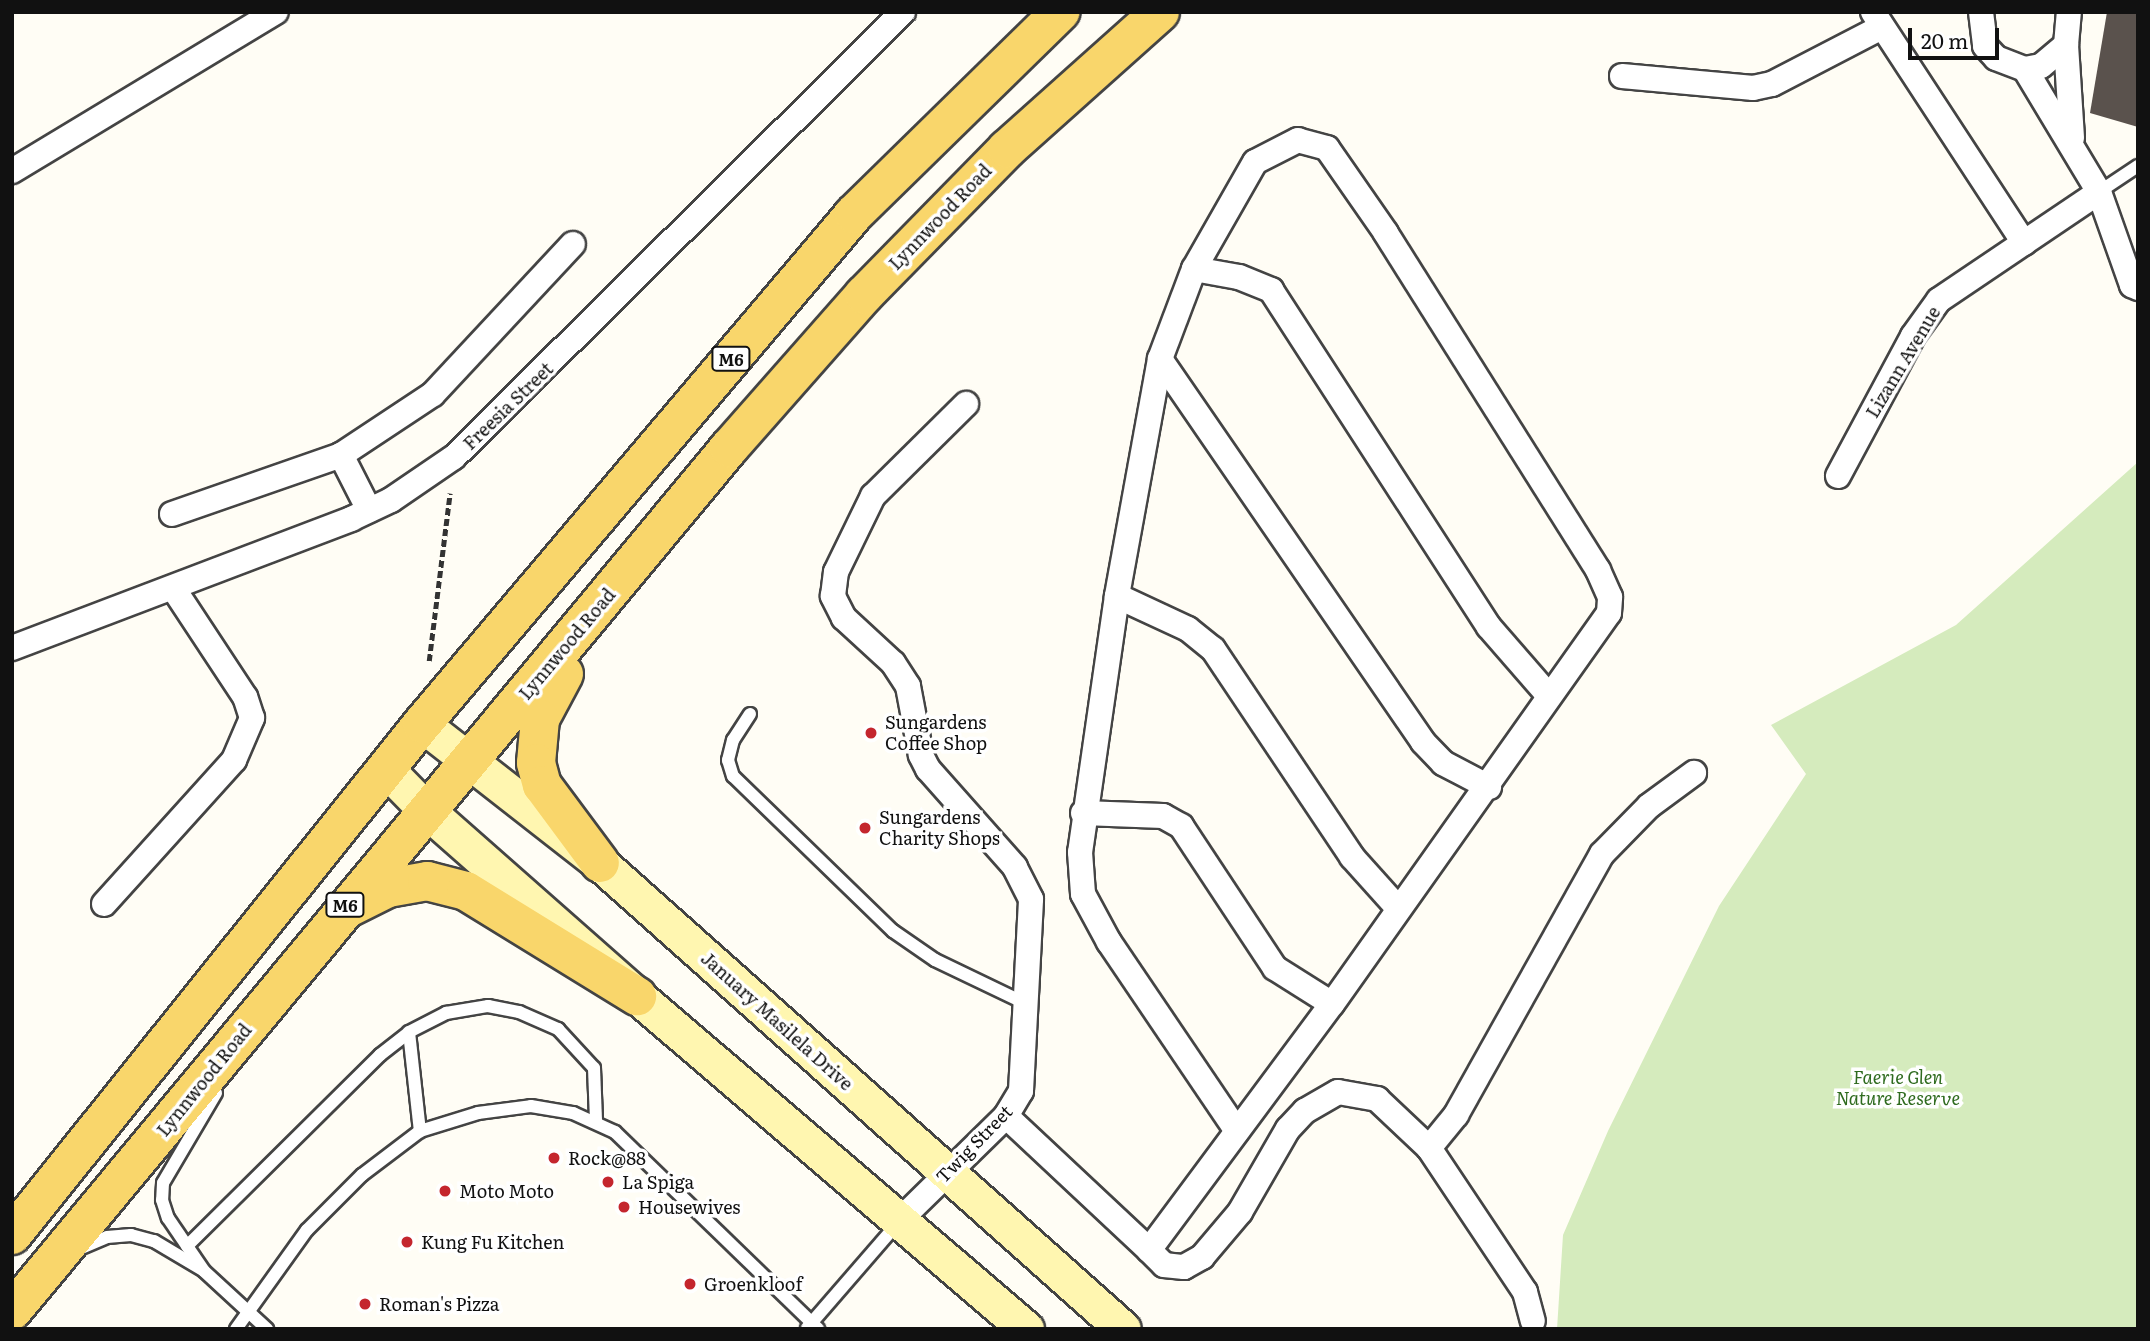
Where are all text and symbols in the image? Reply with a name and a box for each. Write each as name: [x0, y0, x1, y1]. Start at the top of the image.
scale bar: [1912, 14, 2003, 58]
text: 20 m: [1921, 24, 1968, 55]
street label: Lynnwood Road: [884, 160, 996, 274]
street label: Lizann Avenue: [1861, 302, 1945, 422]
road number: M6: [710, 346, 752, 372]
street label: Freesia Street: [459, 358, 557, 454]
street label: Lynnwood Road: [514, 584, 620, 704]
place label: Sungardens Coffee Shop: [885, 712, 987, 754]
marker: Sungardens Coffee Shop: [863, 725, 879, 741]
place label: Sungardens Charity Shops: [879, 807, 1000, 850]
marker: Sungardens Charity Shops: [857, 820, 873, 836]
road number: M6: [324, 892, 366, 917]
street label: January Masilela Drive: [697, 947, 857, 1095]
street label: Lynnwood Road: [152, 1019, 256, 1141]
park label: Faerie Glen Nature Reserve: [1836, 1067, 1960, 1110]
street label: Twig Street: [932, 1101, 1016, 1187]
place label: Rock@88: [568, 1147, 646, 1169]
marker: Rock@88: [546, 1150, 562, 1166]
place label: La Spiga: [622, 1171, 694, 1193]
marker: La Spiga: [600, 1174, 616, 1190]
place label: Moto Moto: [459, 1180, 554, 1202]
marker: Moto Moto: [437, 1183, 453, 1199]
place label: Housewives: [638, 1196, 740, 1218]
marker: Housewives: [616, 1199, 632, 1215]
place label: Kung Fu Kitchen: [421, 1231, 564, 1253]
marker: Kung Fu Kitchen: [399, 1234, 415, 1250]
place label: Groenkloof: [704, 1273, 802, 1295]
marker: Groenkloof: [682, 1276, 698, 1292]
place label: Roman's Pizza: [379, 1293, 500, 1315]
marker: Roman's Pizza: [357, 1296, 373, 1312]

